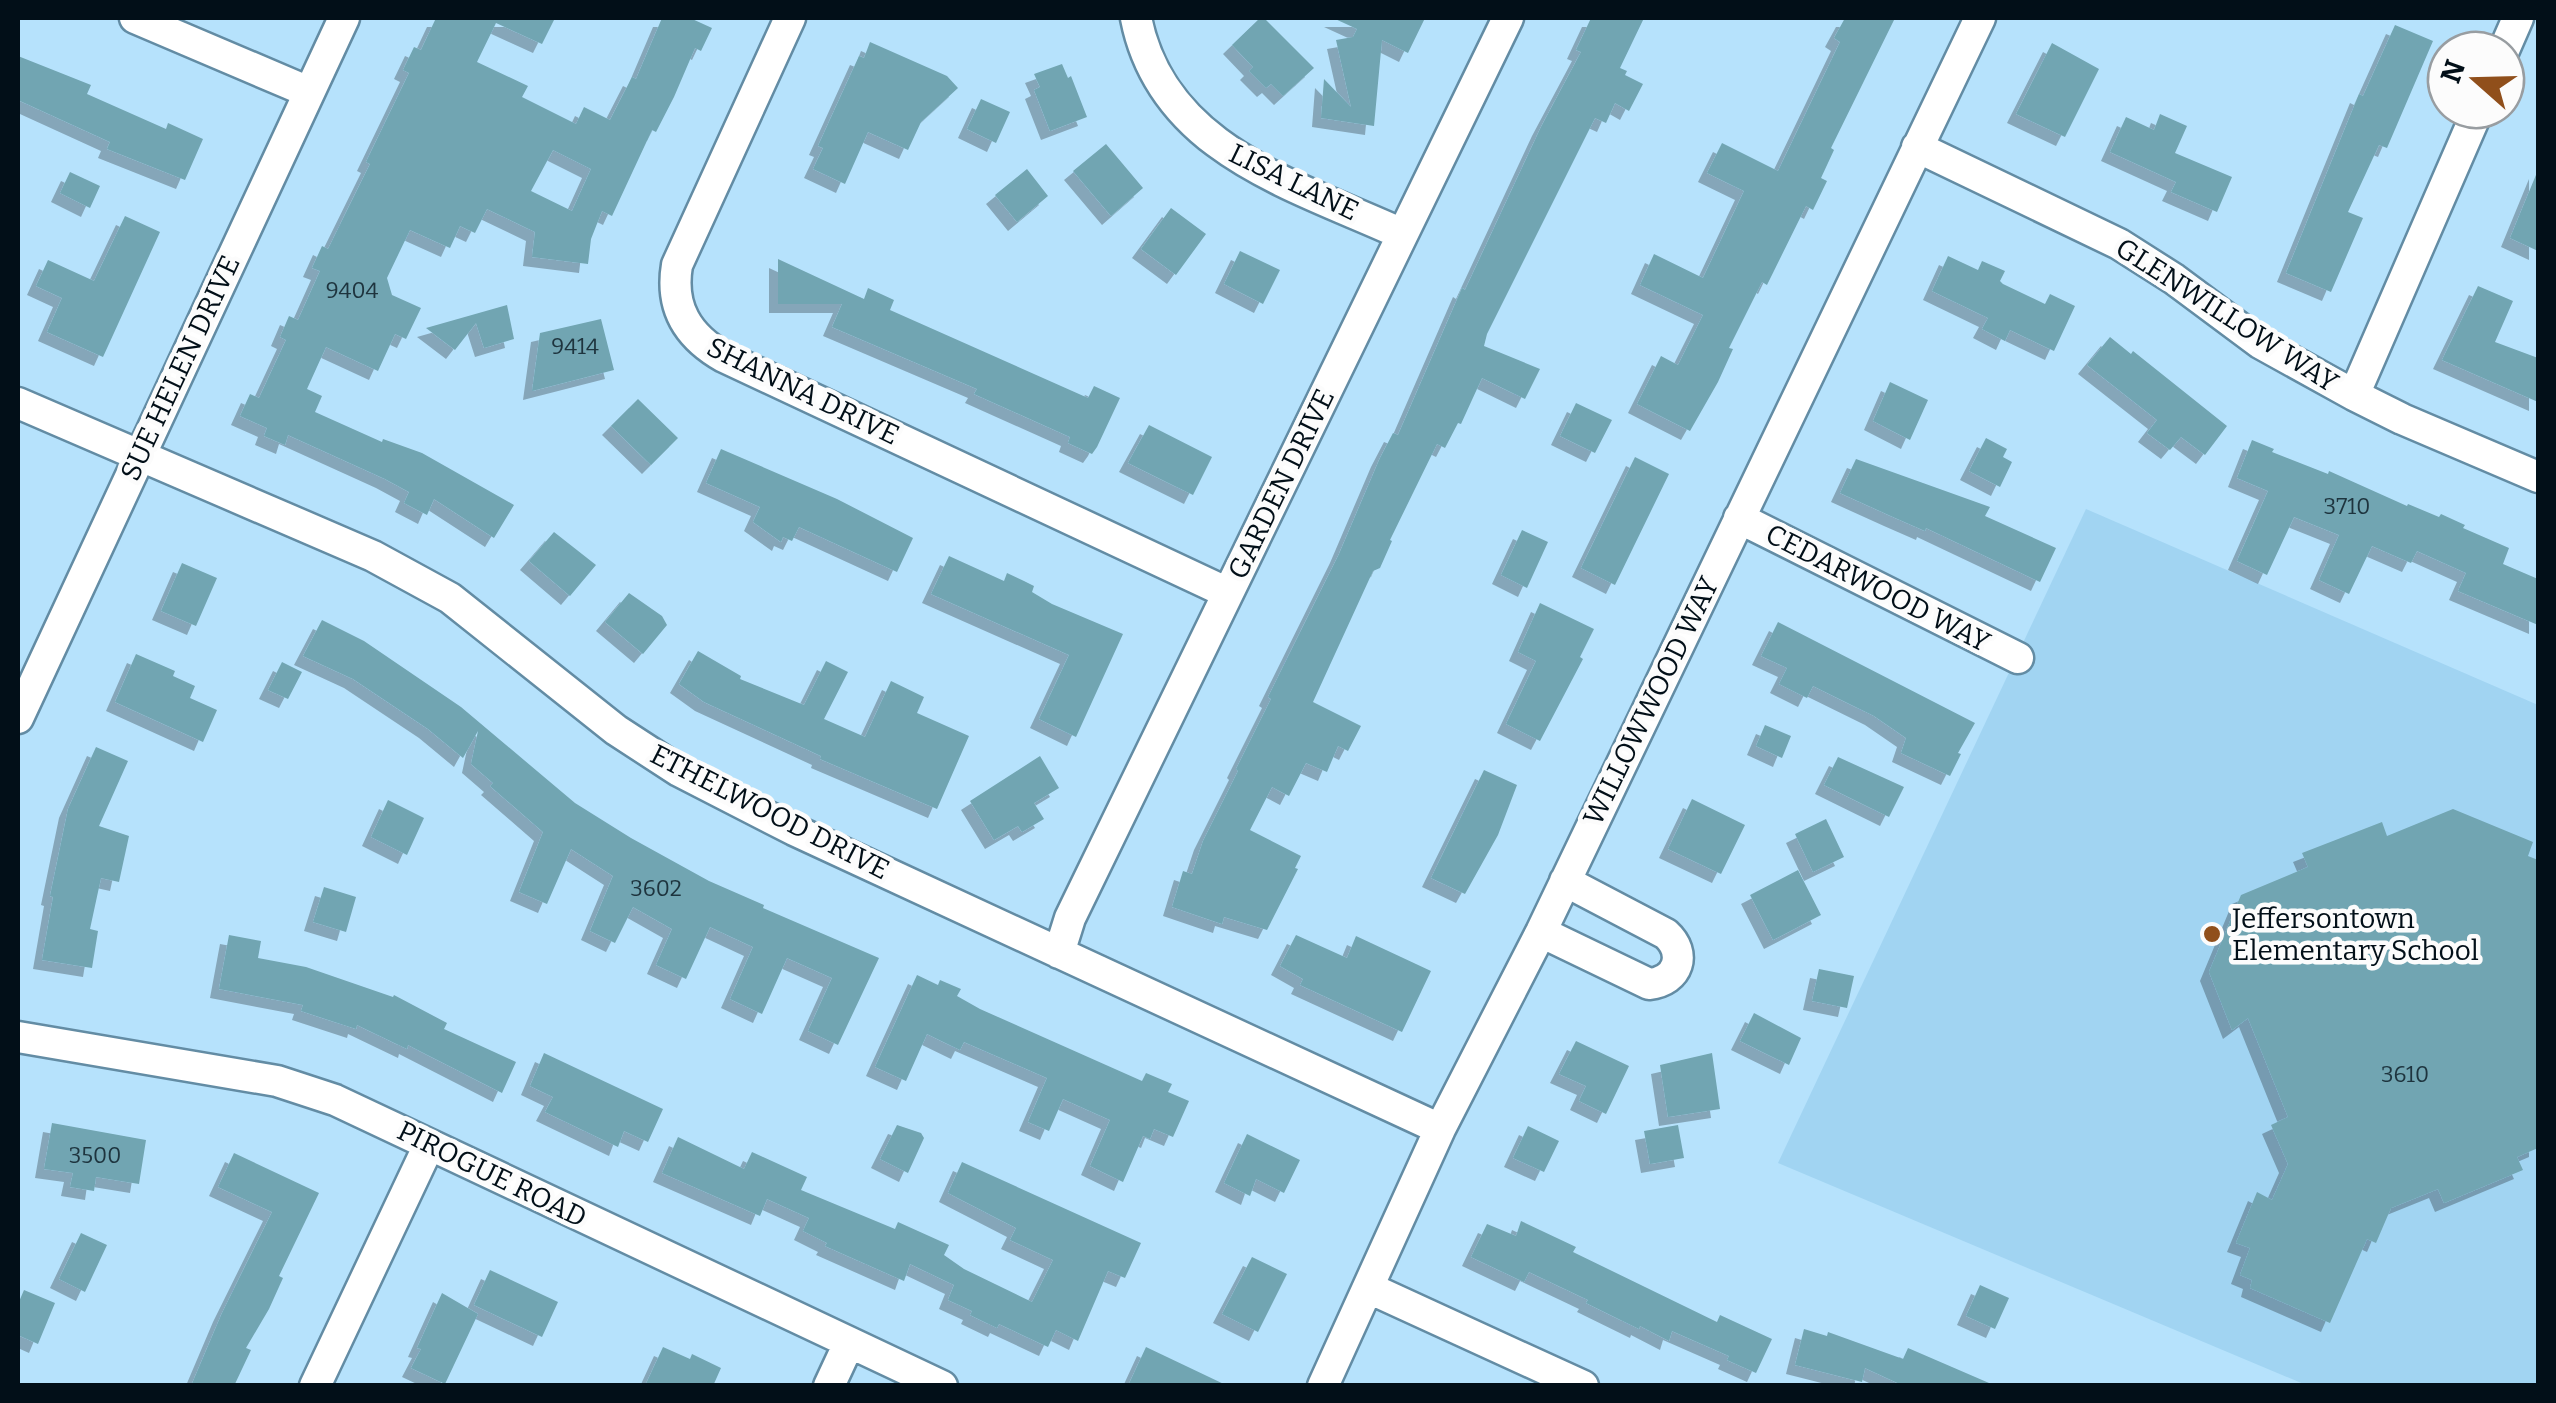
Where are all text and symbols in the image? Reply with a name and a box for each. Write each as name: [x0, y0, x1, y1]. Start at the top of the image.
north arrow: [2426, 30, 2526, 130]
text: N: [2434, 56, 2472, 87]
street label: LISA LANE: [1224, 137, 1364, 227]
street label: GLENWILLOW WAY: [2110, 231, 2344, 399]
street label: SUE HELEN DRIVE: [113, 250, 247, 486]
house number: 9404: [326, 277, 378, 304]
street label: SHANNA DRIVE: [702, 330, 904, 452]
house number: 9414: [551, 333, 599, 360]
street label: GARDEN DRIVE: [1221, 384, 1341, 584]
house number: 3710: [2324, 493, 2370, 520]
street label: CEDARWOOD WAY: [1760, 517, 1996, 659]
street label: WILLOWWOOD WAY: [1576, 571, 1726, 831]
street label: ETHELWOOD DRIVE: [645, 737, 895, 887]
house number: 3602: [630, 875, 682, 902]
place label: Jeffersontown Elementary School: [2231, 902, 2479, 967]
marker: Jeffersontown Elementary School: [2201, 923, 2223, 945]
house number: 3610: [2381, 1061, 2429, 1088]
street label: PIROGUE ROAD: [392, 1114, 592, 1234]
house number: 3500: [69, 1142, 121, 1169]

